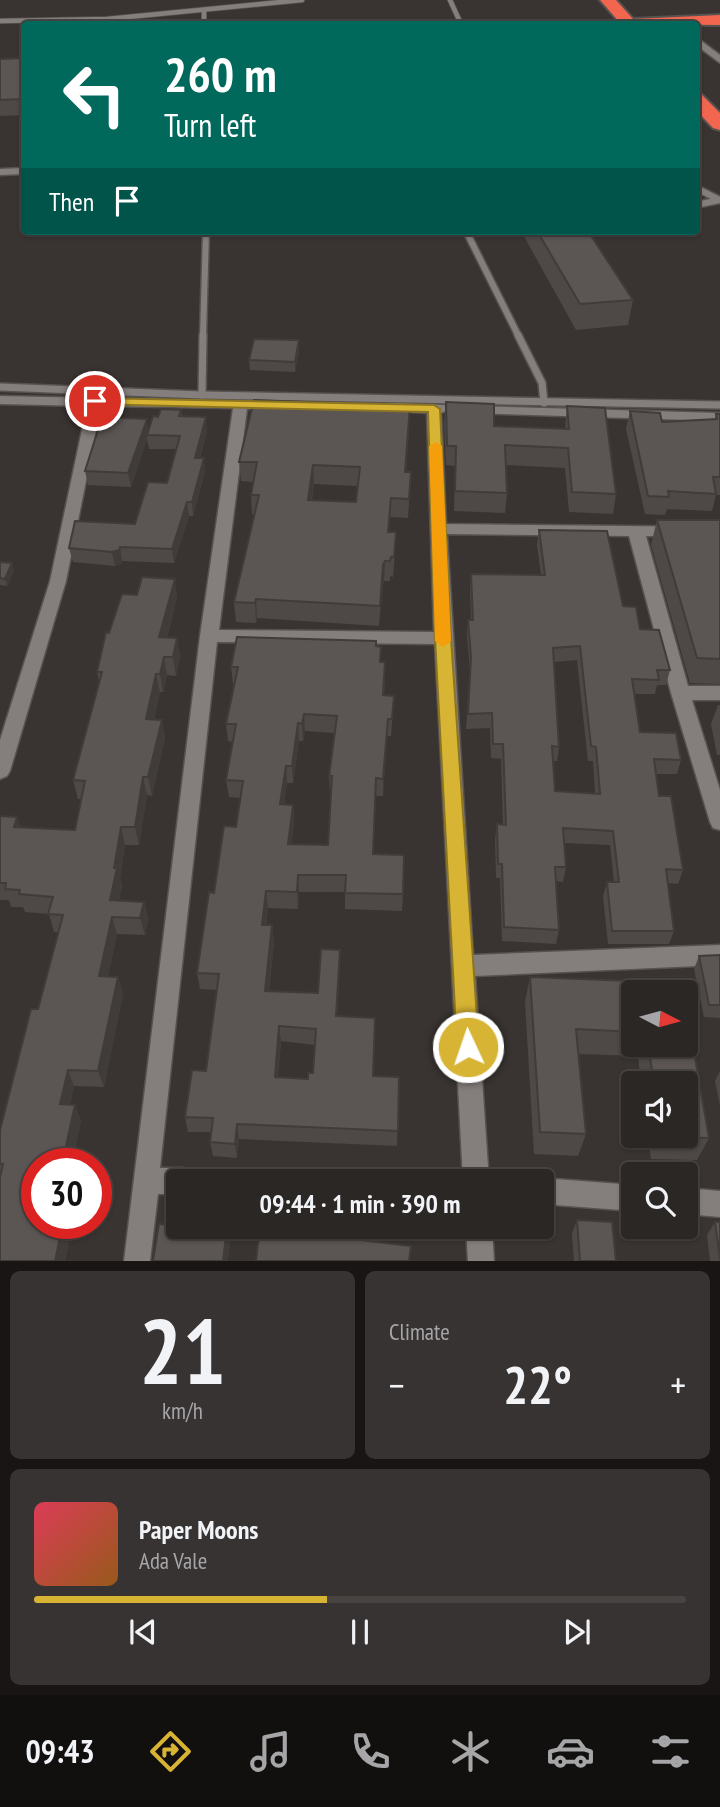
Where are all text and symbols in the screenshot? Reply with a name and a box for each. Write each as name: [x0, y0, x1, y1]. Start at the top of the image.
text: 260 m: [164, 42, 277, 106]
icon: left: [49, 49, 140, 140]
text: Turn left: [164, 104, 256, 146]
icon: arrive: [108, 182, 146, 220]
text: Then: [49, 185, 94, 218]
pin: [65, 371, 125, 431]
icon: arrive: [76, 382, 114, 420]
north arrow: [621, 980, 698, 1057]
map controls: [621, 980, 698, 1239]
position arrow: [431, 1010, 505, 1084]
button: sound: [621, 1071, 698, 1148]
speed limit sign: 30: [21, 1148, 112, 1239]
button: search: [621, 1162, 698, 1239]
text: 09:44 · 1 min · 390 m: [260, 1187, 460, 1220]
text: 21: [139, 1291, 226, 1409]
text: Climate: [389, 1317, 450, 1346]
text: 22°: [503, 1351, 572, 1418]
text: −: [389, 1360, 405, 1409]
text: +: [670, 1360, 686, 1409]
text: km/h: [162, 1396, 203, 1425]
text: Paper Moons: [139, 1513, 258, 1546]
text: Ada Vale: [139, 1546, 207, 1575]
icon: previous: [124, 1613, 162, 1651]
icon: pause: [341, 1613, 379, 1651]
icon: next: [558, 1613, 596, 1651]
icon: directions: [146, 1727, 195, 1776]
icon: music: [246, 1727, 295, 1776]
icon: phone: [346, 1727, 395, 1776]
icon: climate: [446, 1727, 495, 1776]
icon: car: [546, 1727, 595, 1776]
icon: filters: [646, 1727, 695, 1776]
text: 09:43: [25, 1730, 95, 1772]

